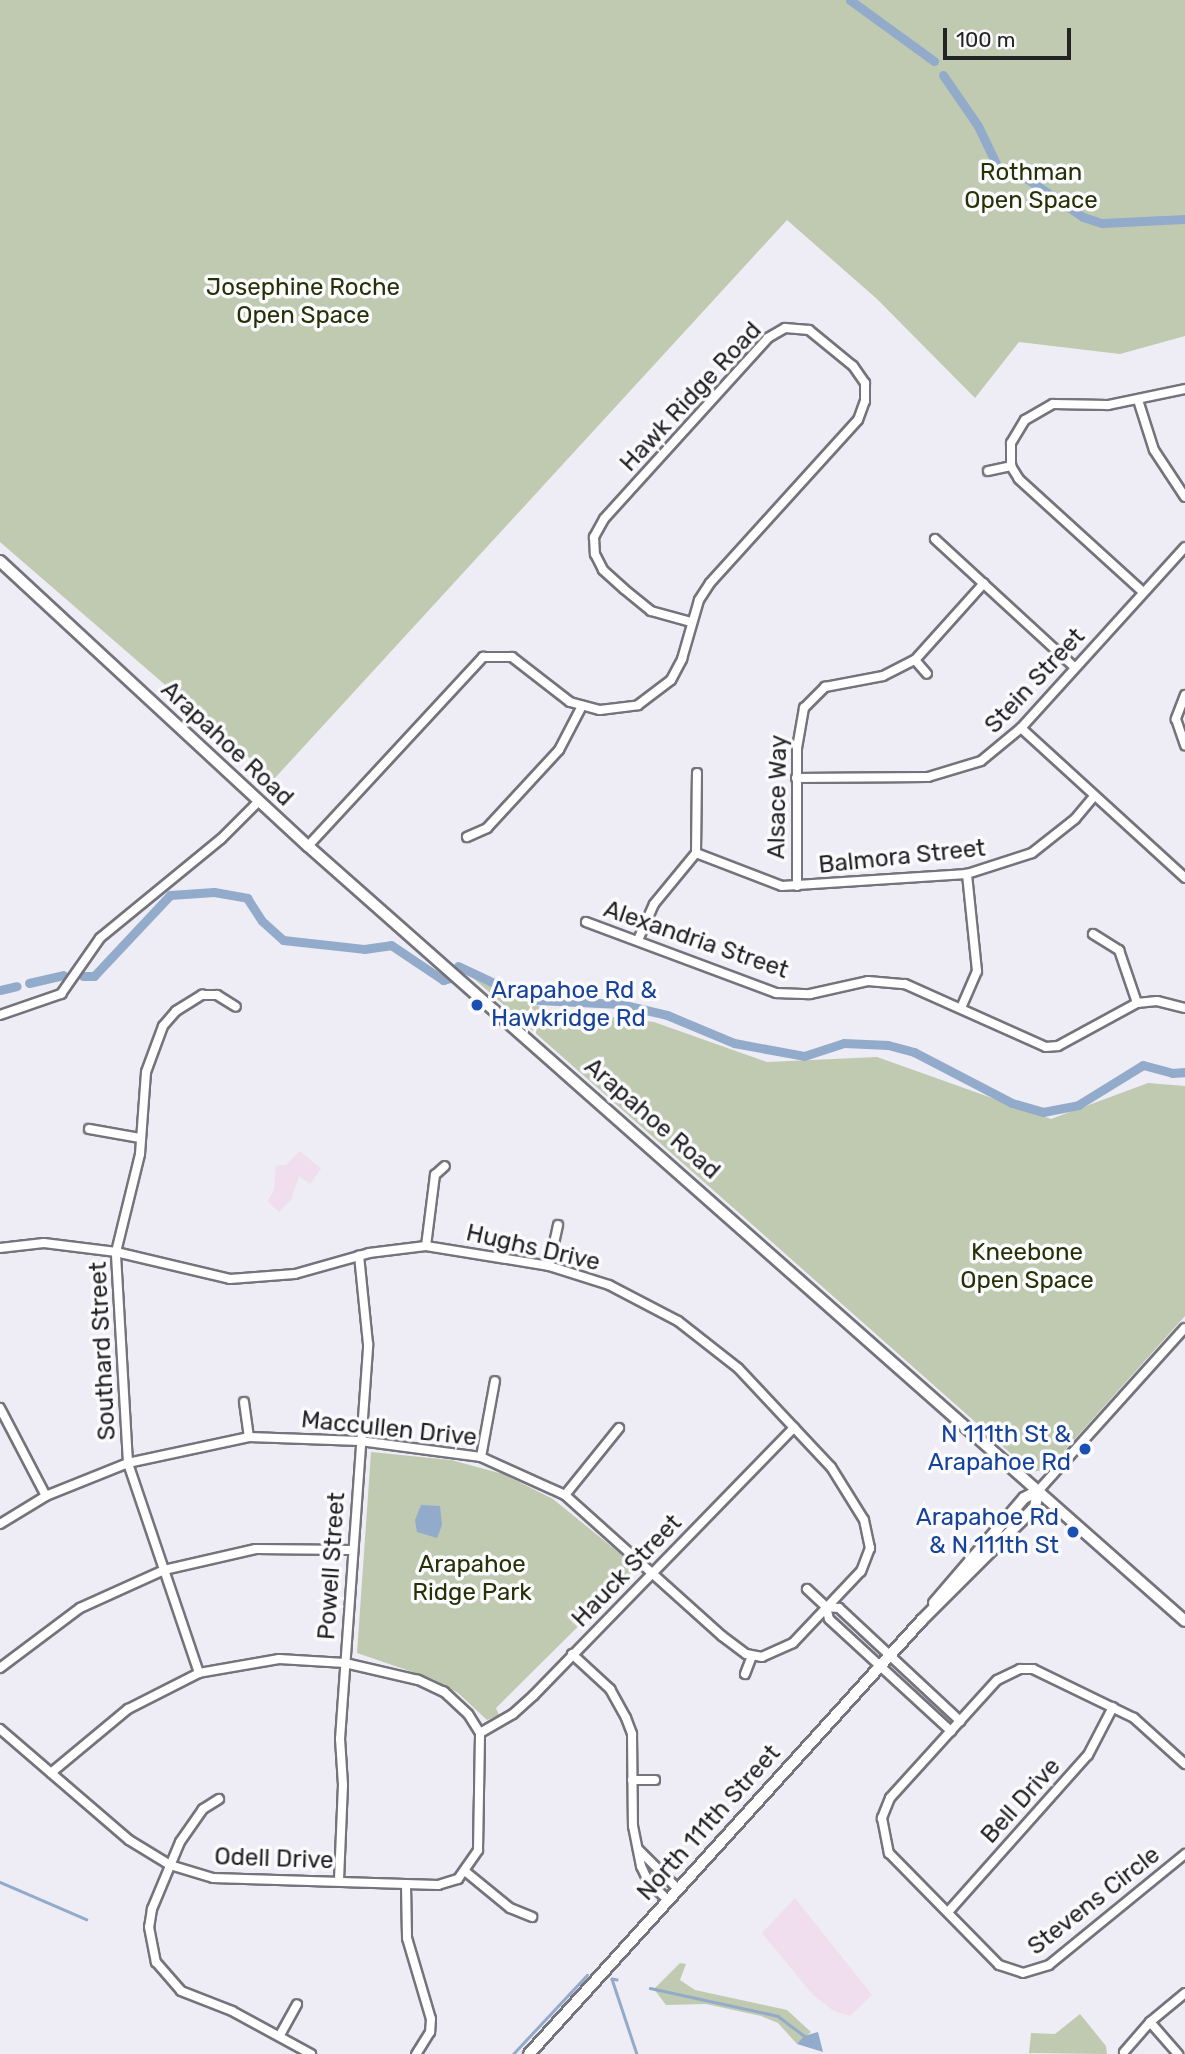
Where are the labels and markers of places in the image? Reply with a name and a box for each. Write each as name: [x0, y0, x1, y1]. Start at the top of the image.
place label: Arapahoe Rd & Hawkridge Rd: [491, 977, 657, 1033]
marker: Arapahoe Rd & Hawkridge Rd: [469, 997, 485, 1013]
place label: N 111th St & Arapahoe Rd: [928, 1421, 1071, 1477]
marker: N 111th St & Arapahoe Rd: [1077, 1441, 1093, 1457]
place label: Arapahoe Rd & N 111th St: [916, 1504, 1059, 1560]
marker: Arapahoe Rd & N 111th St: [1065, 1524, 1081, 1540]

